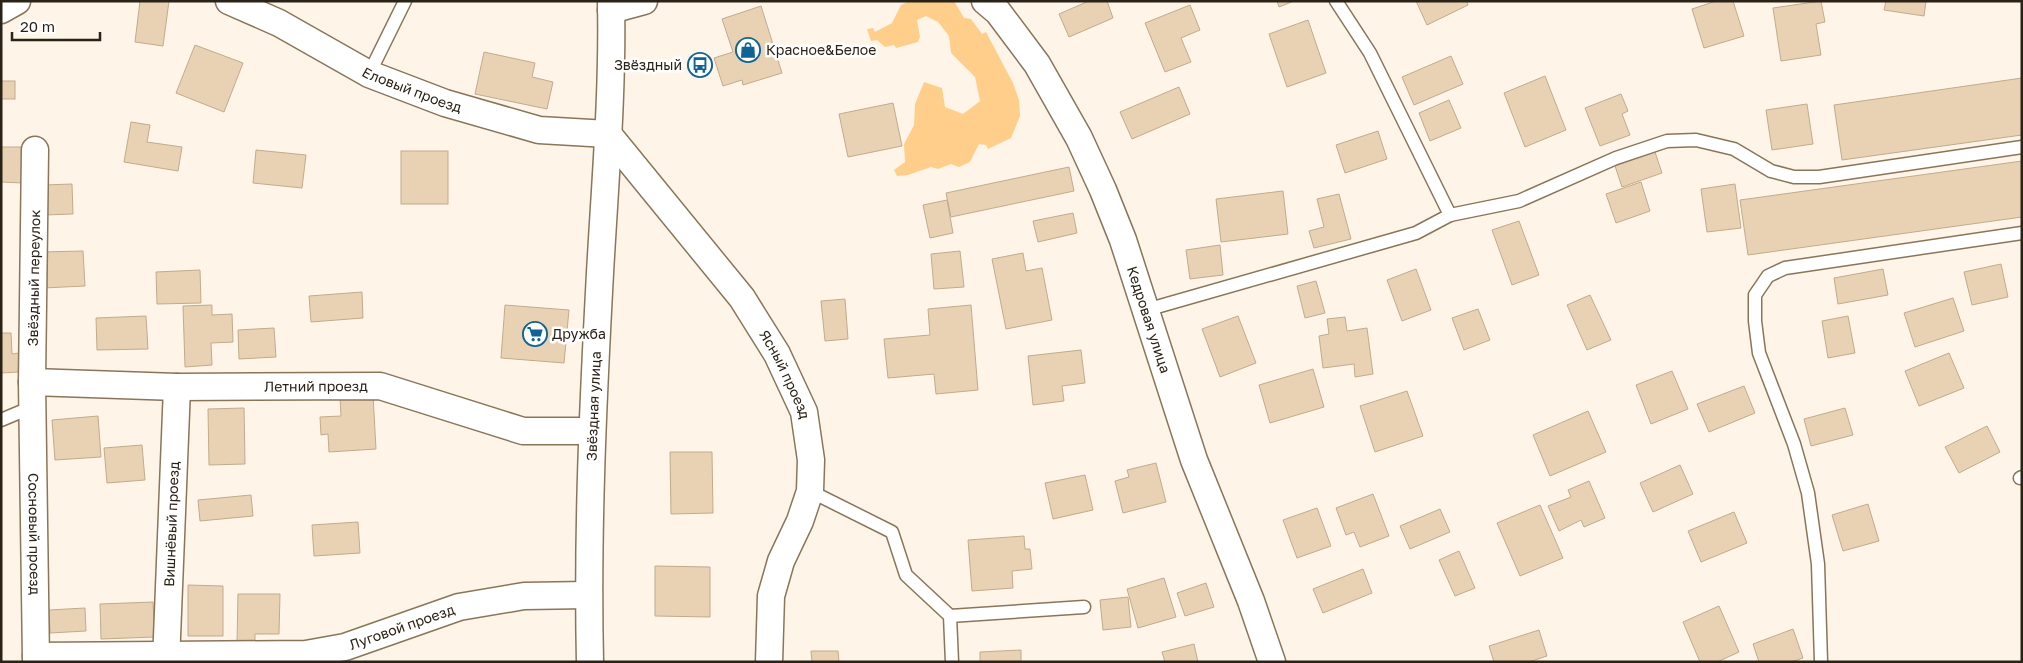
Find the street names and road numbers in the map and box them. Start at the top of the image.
street label: Еловый проезд [359,63,464,116]
street label: Звёздный переулок [24,209,43,347]
street label: Кедровая улица [1124,264,1174,375]
street label: Ясный проезд [756,327,814,421]
street label: Звёздная улица [582,351,604,461]
street label: Летний проезд [264,377,368,395]
street label: Вишнёвый проезд [160,461,182,587]
street label: Сосновый проезд [25,473,44,596]
street label: Луговой проезд [347,600,457,653]

